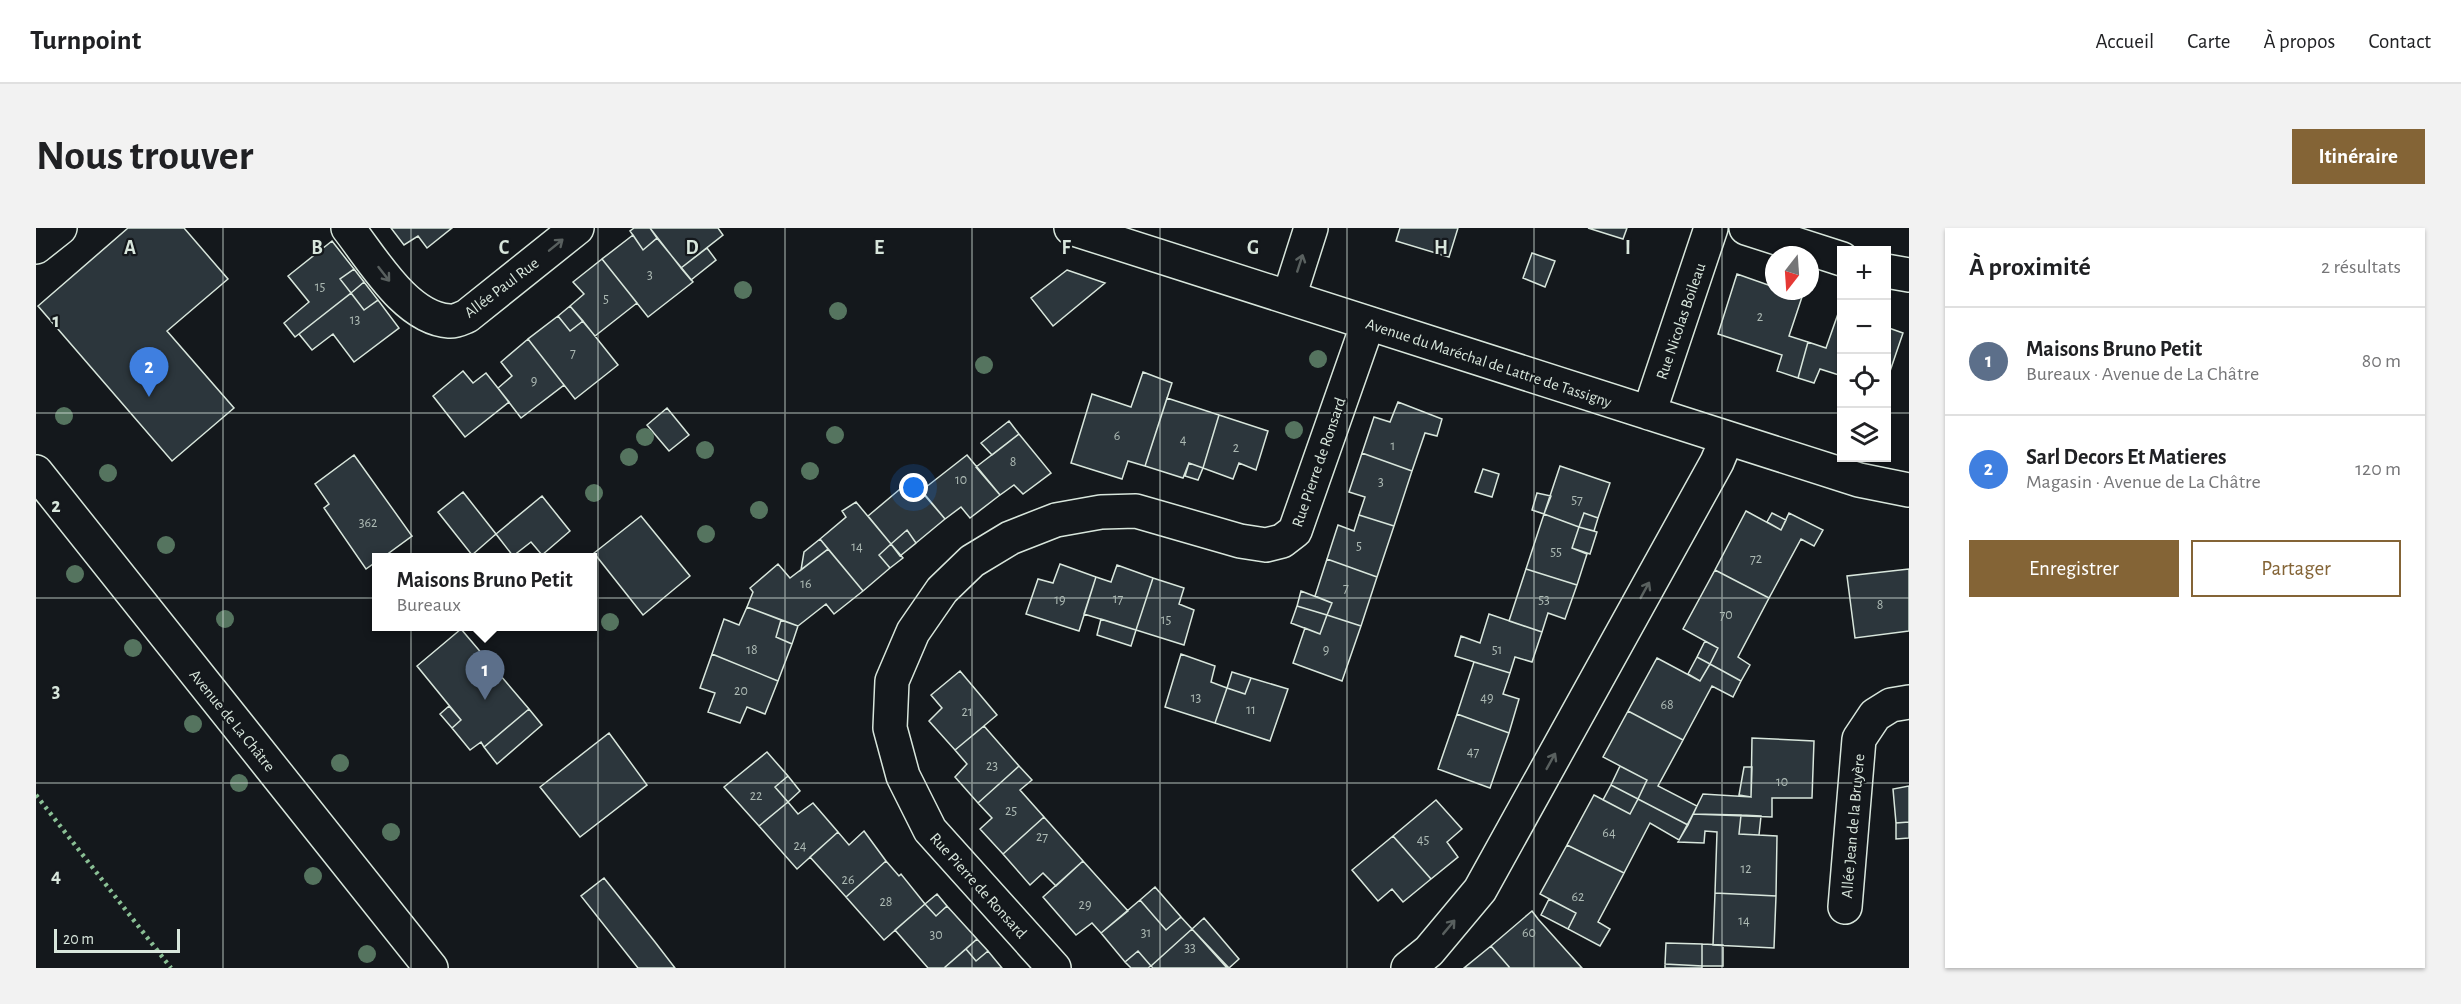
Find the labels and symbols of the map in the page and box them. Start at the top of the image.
text: A [124,238,136,258]
text: B [311,238,323,258]
text: C [499,238,510,258]
one-way arrow [548,238,564,251]
text: D [685,238,699,258]
text: E [874,238,884,258]
text: F [1061,238,1071,258]
text: G [1247,238,1259,258]
text: H [1434,238,1448,258]
text: I [1625,238,1631,258]
north arrow [1765,246,1819,300]
one-way arrow [1295,254,1306,273]
street label: Allée Paul Rue [461,255,542,321]
street label: Rue Nicolas Boileau [1653,261,1708,382]
one-way arrow [378,266,391,282]
house number: 3 [647,268,653,282]
house number: 15 [315,280,325,294]
house number: 5 [603,292,609,306]
house number: 2 [1757,310,1763,324]
text: 1 [52,311,60,331]
house number: 13 [350,313,361,327]
street label: Avenue du Maréchal de Lattre de Tassigny [1363,316,1614,411]
house number: 7 [570,346,576,360]
pin: 2 [130,348,168,397]
house number: 9 [531,374,537,388]
street label: Rue Pierre de Ronsard [1289,396,1349,529]
house number: 6 [1114,429,1120,443]
house number: 4 [1180,433,1187,447]
house number: 1 [1391,439,1395,453]
house number: 2 [1233,441,1239,455]
house number: 8 [1010,455,1016,469]
your location [899,473,928,502]
house number: 10 [955,473,967,487]
house number: 3 [1378,475,1384,489]
house number: 57 [1571,493,1583,507]
text: 2 [51,496,61,516]
house number: 362 [359,516,377,530]
house number: 5 [1356,539,1362,553]
house number: 14 [851,540,863,554]
house number: 55 [1550,545,1562,559]
house number: 72 [1750,552,1762,566]
house number: 16 [800,577,812,591]
house number: 7 [1343,581,1349,595]
one-way arrow [1640,582,1651,600]
house number: 17 [1113,592,1123,606]
house number: 19 [1054,593,1066,607]
house number: 53 [1538,593,1550,607]
house number: 8 [1877,598,1883,612]
house number: 70 [1719,608,1733,622]
house number: 15 [1161,613,1171,627]
house number: 18 [746,643,758,657]
house number: 9 [1323,643,1329,657]
house number: 51 [1492,643,1502,657]
pin: 1 [466,650,504,700]
street label: Avenue de La Châtre [186,667,278,775]
text: 3 [52,681,60,701]
house number: 20 [734,684,748,698]
house number: 13 [1191,691,1202,705]
house number: 49 [1480,691,1494,705]
house number: 68 [1660,698,1674,712]
house number: 11 [1246,703,1256,717]
house number: 21 [961,705,973,719]
house number: 47 [1467,745,1479,759]
one-way arrow [1546,753,1557,771]
street label: Allée Jean de la Bruyère [1839,753,1868,899]
house number: 23 [986,759,998,773]
house number: 10 [1776,775,1788,789]
house number: 22 [750,789,762,803]
house number: 25 [1005,804,1017,818]
house number: 64 [1602,826,1616,840]
street label: Rue Pierre de Ronsard [927,830,1030,941]
house number: 27 [1036,830,1048,844]
house number: 45 [1417,833,1429,847]
house number: 24 [793,839,807,853]
house number: 12 [1740,862,1752,876]
text: 4 [51,866,61,886]
house number: 26 [842,873,854,887]
house number: 62 [1572,890,1584,904]
house number: 28 [879,895,893,909]
house number: 29 [1079,898,1091,912]
house number: 14 [1738,914,1750,928]
one-way arrow [1442,920,1456,935]
scale bar [54,926,180,954]
house number: 31 [1141,926,1151,940]
house number: 60 [1522,926,1536,940]
house number: 30 [929,928,943,942]
house number: 33 [1184,941,1196,955]

